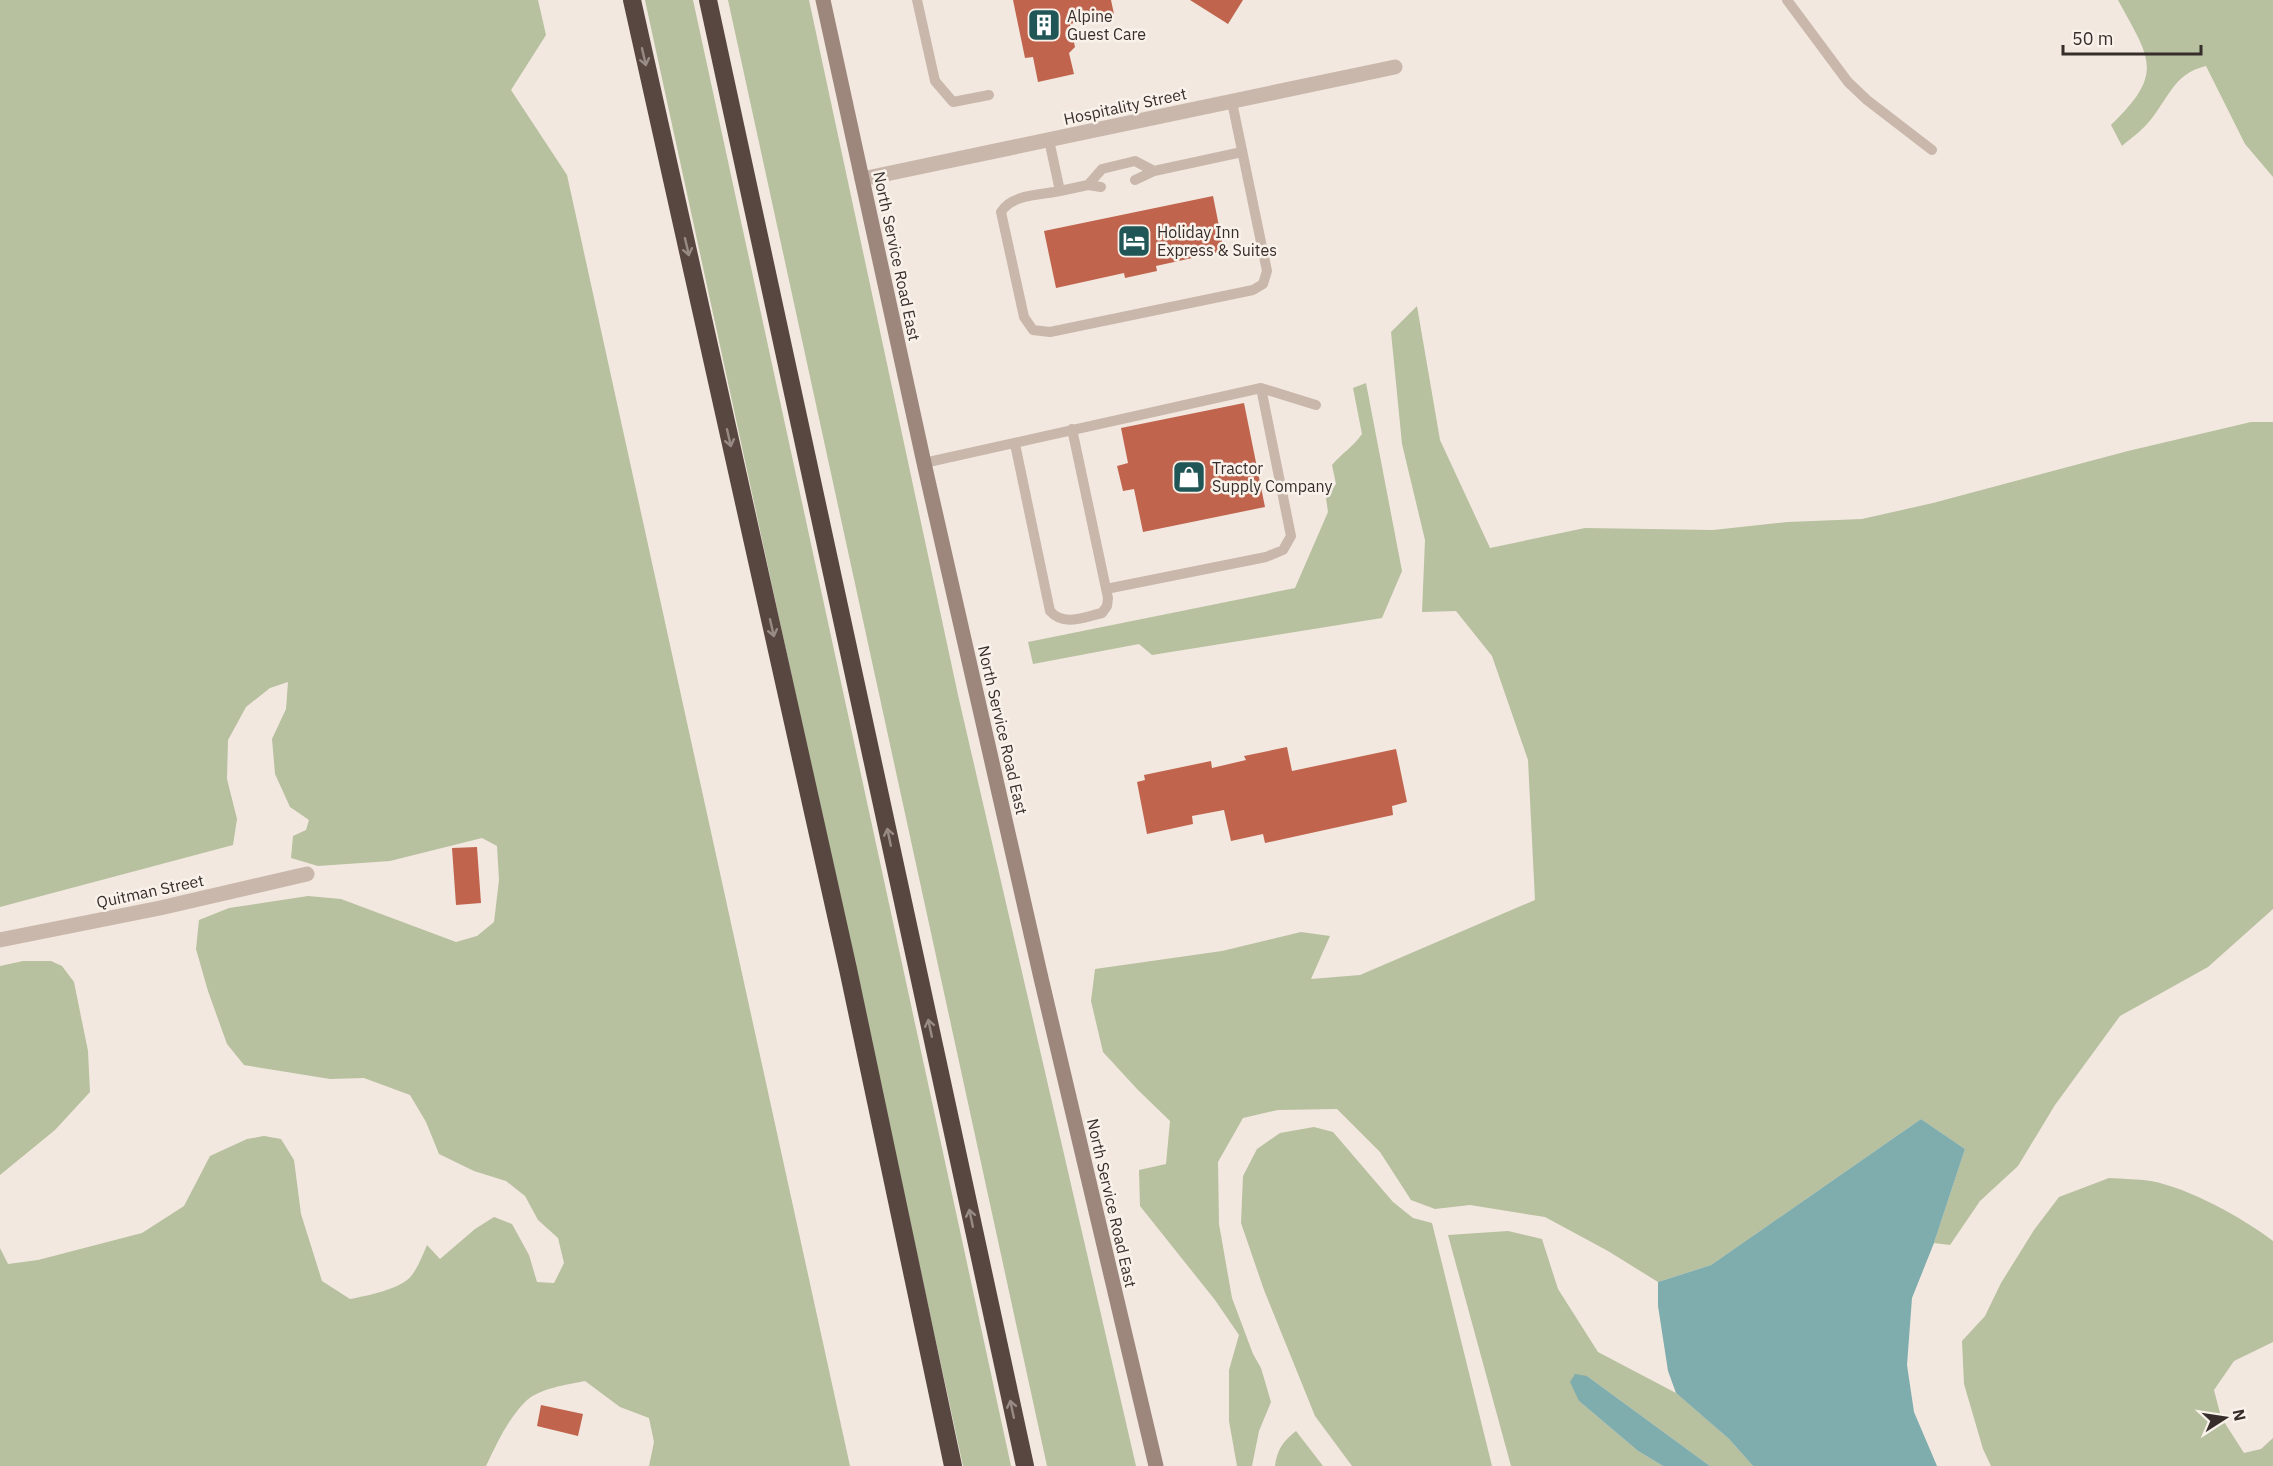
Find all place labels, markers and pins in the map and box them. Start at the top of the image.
place label: Alpine Guest Care [1067,6,1146,44]
building icon: Alpine Guest Care [1026,7,1062,43]
place label: Holiday Inn Express & Suites [1157,222,1277,260]
hotel icon: Holiday Inn Express & Suites [1116,223,1152,259]
place label: Tractor Supply Company [1212,458,1333,496]
shop icon: Tractor Supply Company [1171,459,1207,495]

